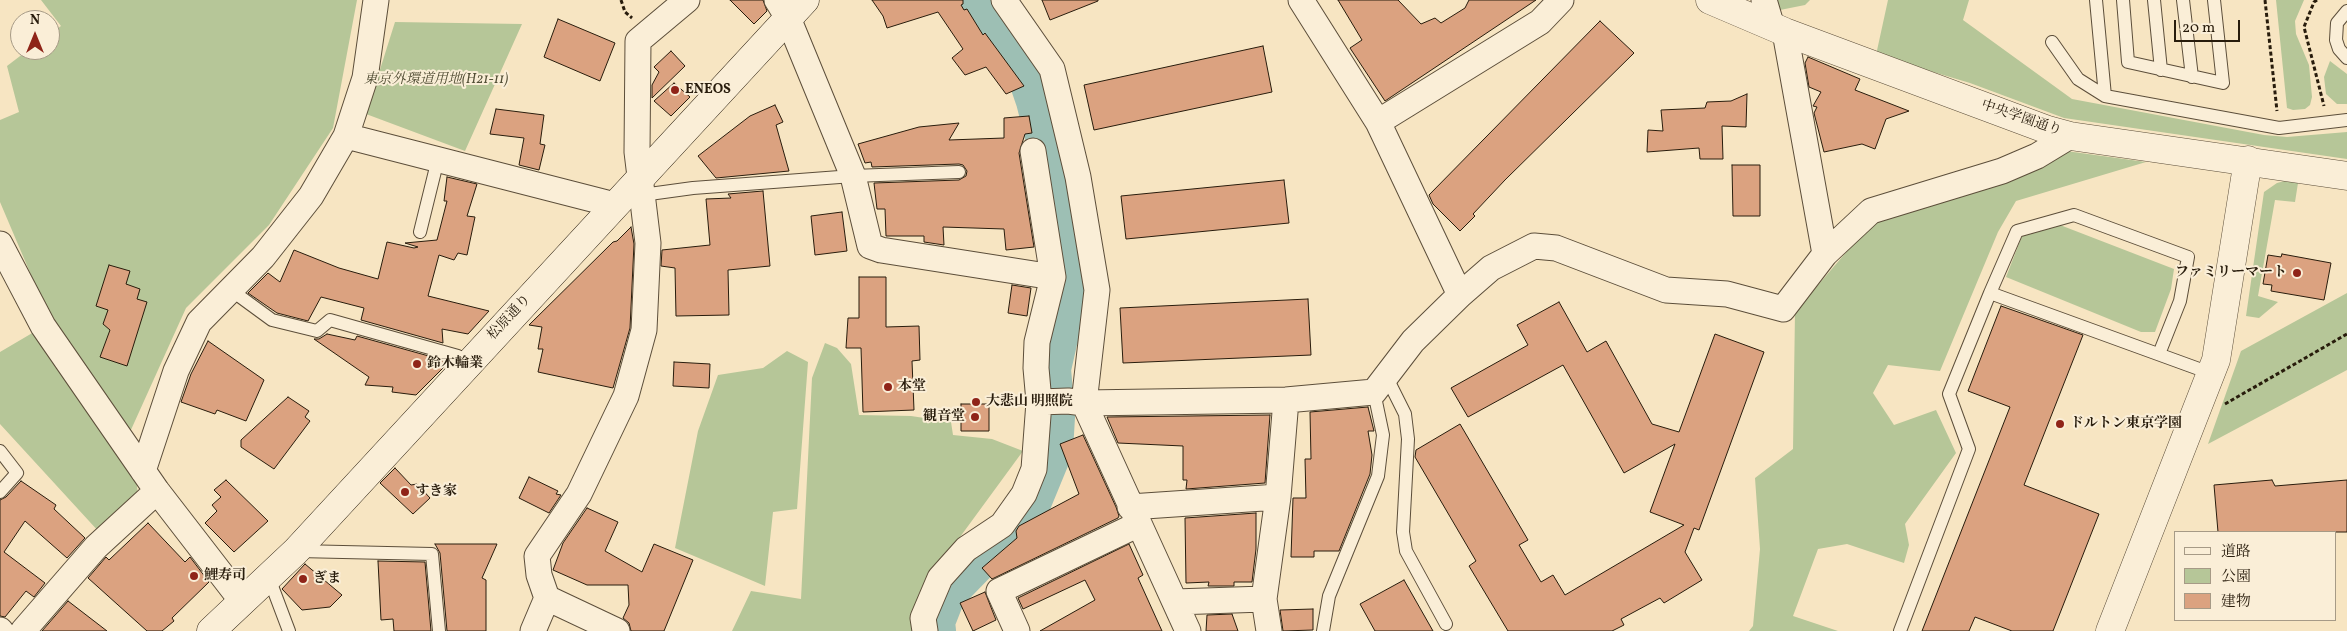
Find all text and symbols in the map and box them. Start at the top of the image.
north arrow [10,10,60,60]
scale bar [2177,10,2243,42]
text: N [30,11,40,30]
text: 20 m [2182,18,2215,39]
park label: 東京外環道用地(H21-11) [364,72,508,88]
place label: ENEOS [685,82,731,98]
marker: ENEOS [669,84,681,96]
street label: 中央学園通り [1979,97,2063,141]
place label: ファミリーマート [2175,265,2287,281]
marker: ファミリーマート [2291,267,2303,279]
street label: 松原通り [485,292,535,344]
place label: 鈴木輪業 [427,356,483,372]
marker: 鈴木輪業 [411,358,423,370]
place label: 本堂 [898,379,926,395]
marker: 本堂 [882,381,894,393]
place label: 大悲山 明照院 [986,394,1073,410]
marker: 大悲山 明照院 [970,396,982,408]
place label: 観音堂 [923,409,965,425]
marker: 観音堂 [969,411,981,423]
place label: ドルトン東京学園 [2070,416,2182,432]
marker: ドルトン東京学園 [2054,418,2066,430]
place label: すき家 [415,484,457,500]
marker: すき家 [399,486,411,498]
legend [2174,531,2337,621]
text: 道路 [2221,542,2251,563]
text: 公園 [2221,567,2251,588]
place label: 鯉寿司 [204,568,246,584]
marker: 鯉寿司 [188,570,200,582]
place label: ぎま [313,571,341,587]
marker: ぎま [297,573,309,585]
text: 建物 [2221,592,2251,613]

